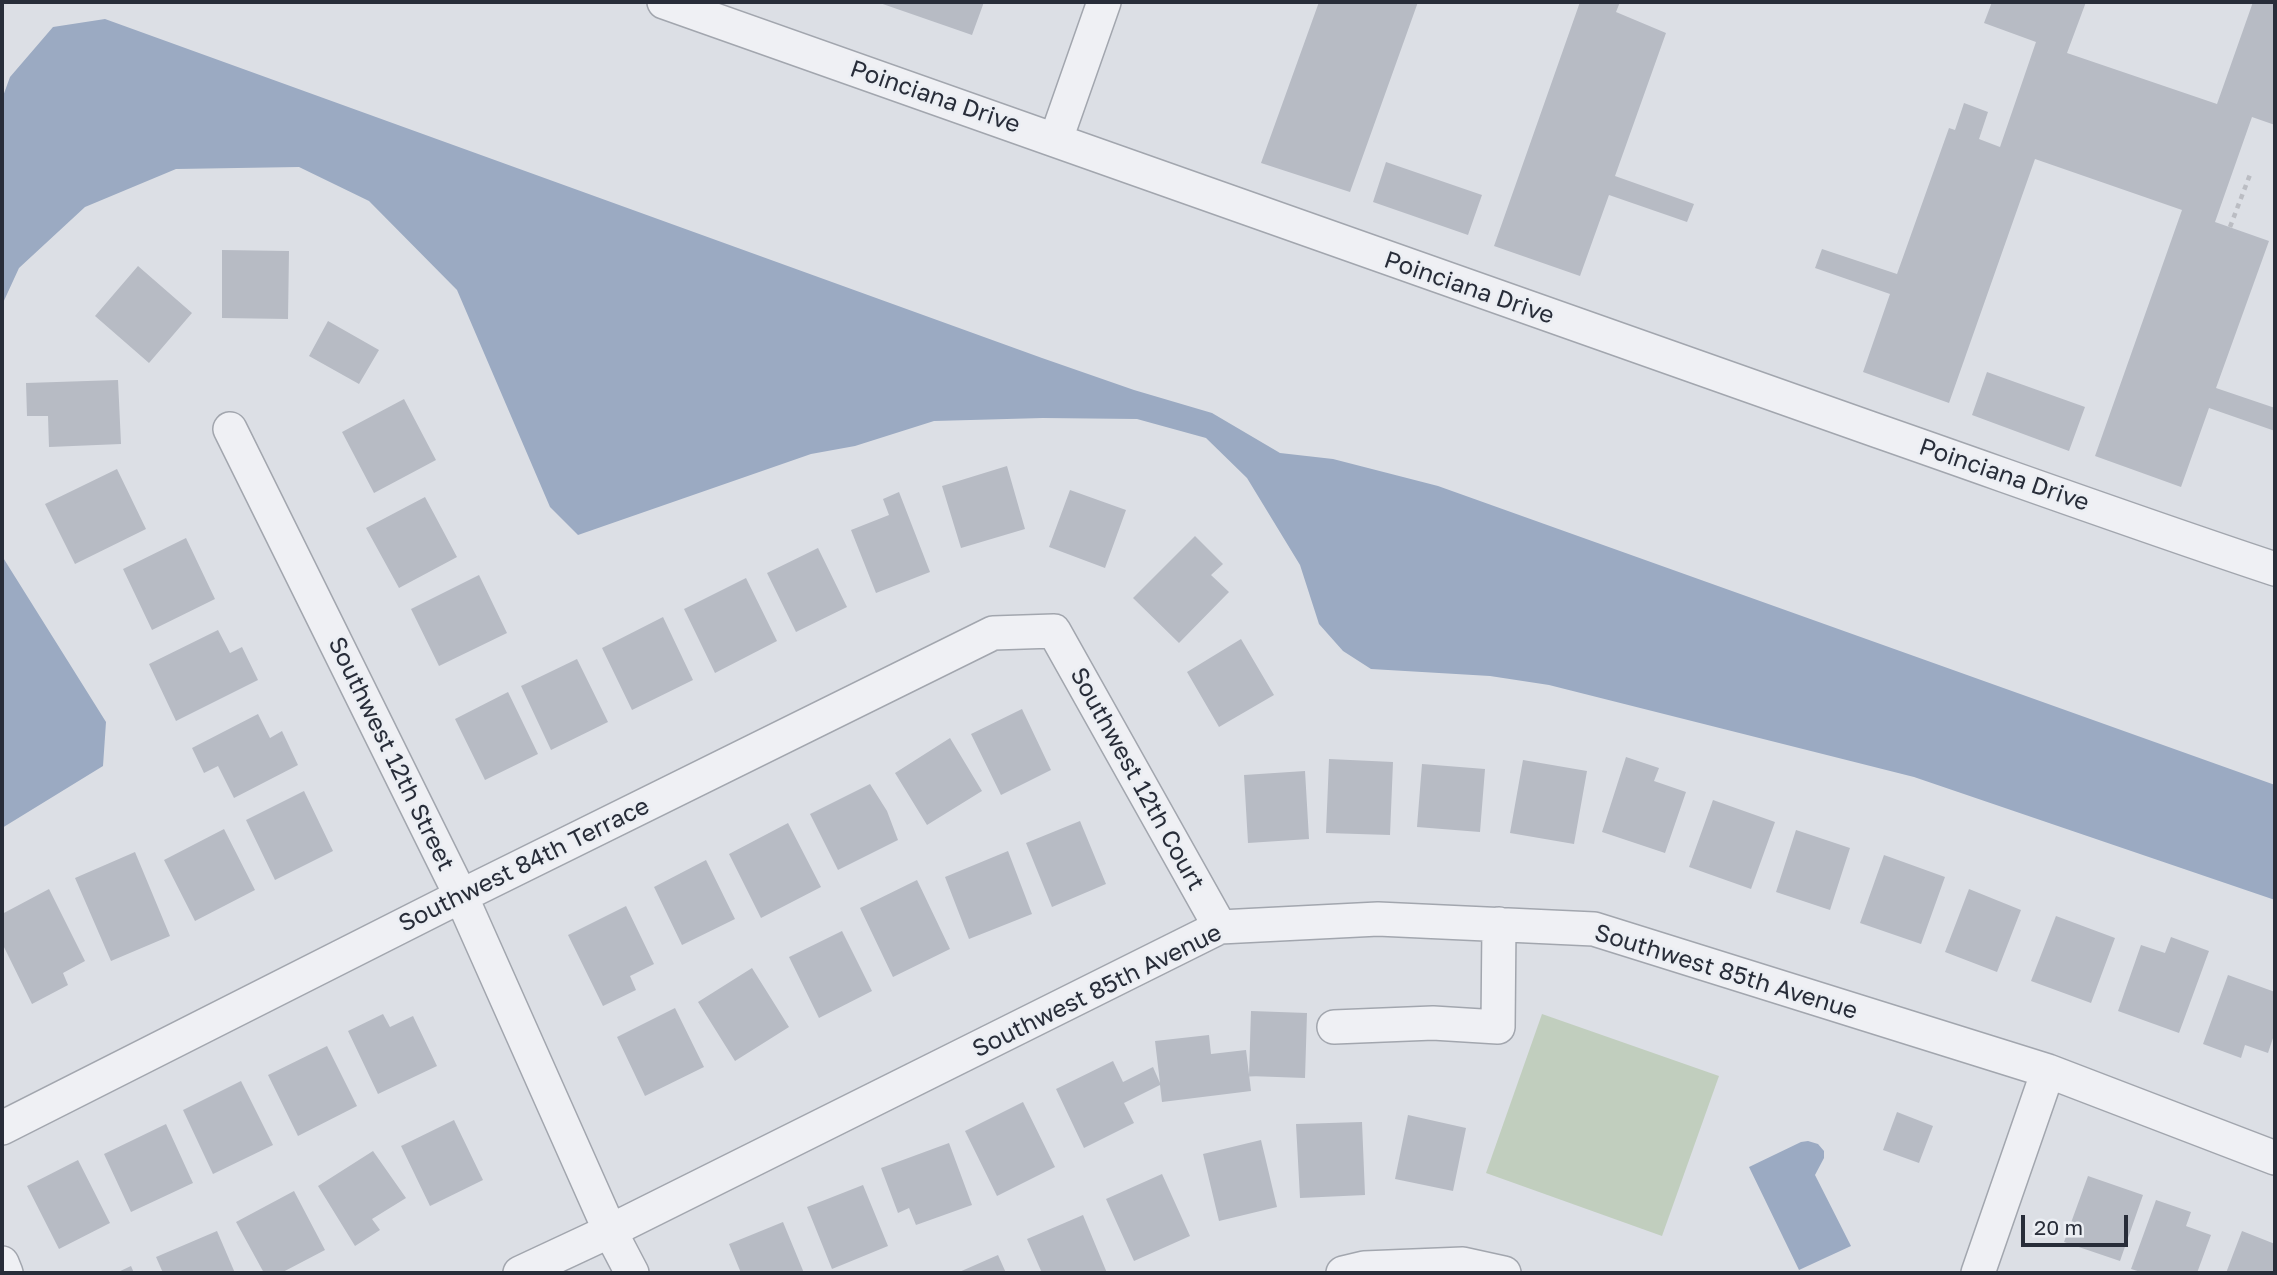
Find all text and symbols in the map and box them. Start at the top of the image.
street label: Poinciana Drive [846,54,1024,140]
street label: Poinciana Drive [1380,245,1558,331]
street label: Poinciana Drive [1915,432,2093,518]
street label: Southwest 12th Street [322,632,460,876]
street label: Southwest 12th Court [1064,662,1210,896]
street label: Southwest 84th Terrace [394,792,654,938]
street label: Southwest 85th Avenue [968,918,1226,1064]
street label: Southwest 85th Avenue [1591,918,1861,1026]
scale bar [2025,1202,2132,1246]
text: 20 m [2034,1214,2083,1240]

